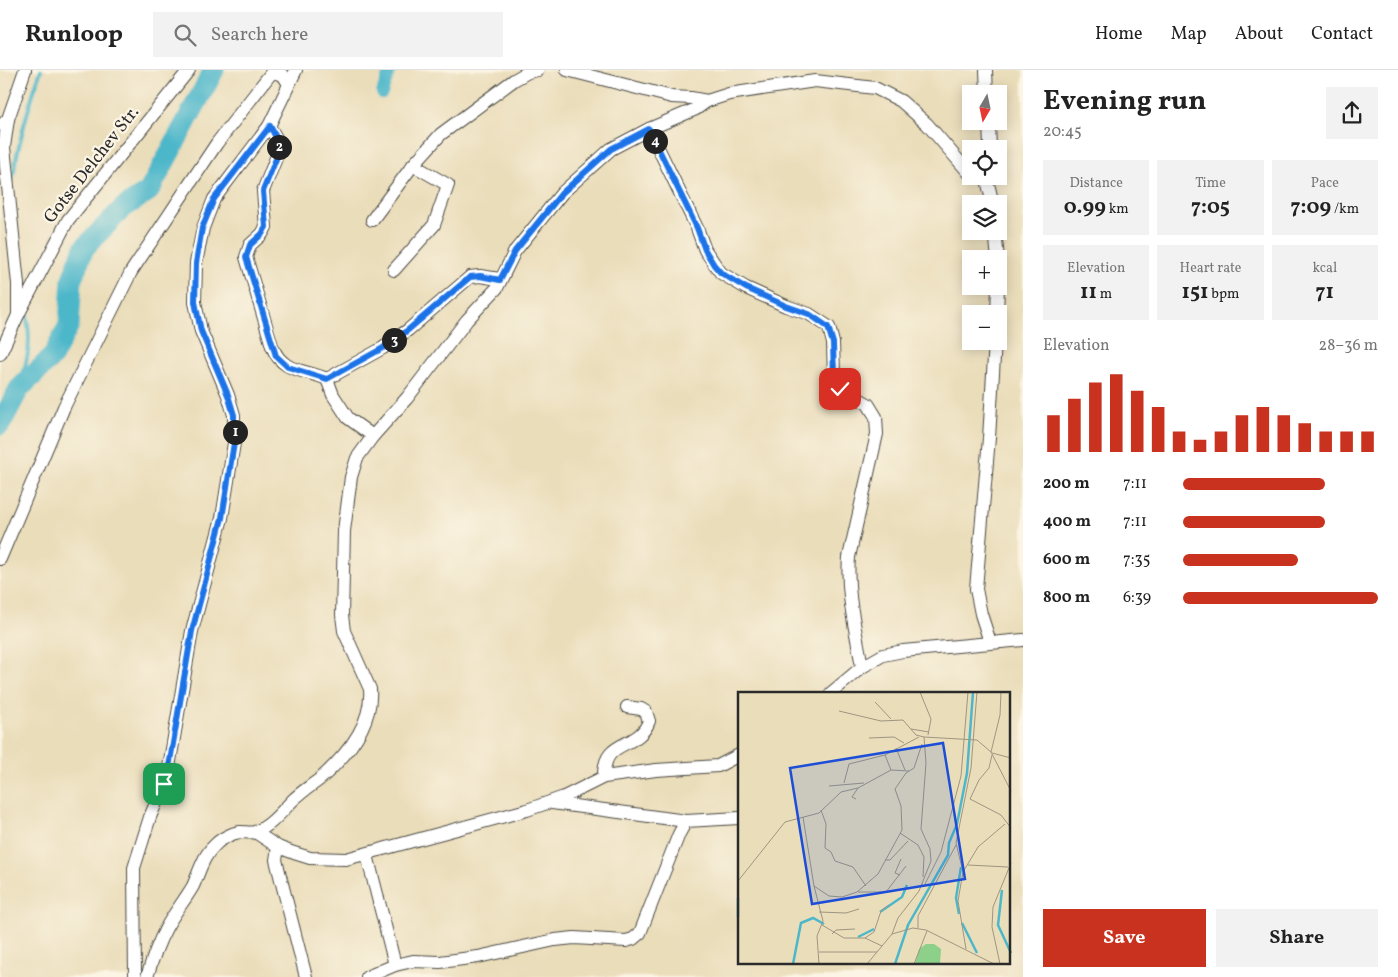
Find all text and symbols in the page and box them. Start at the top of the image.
search box [153,12,503,57]
text: Runloop [25,18,123,52]
icon: search [171,21,199,49]
text: Search here [211,22,308,48]
text: Home [1095,22,1143,47]
text: Map [1171,22,1207,47]
text: About [1235,22,1283,47]
text: Contact [1311,22,1373,47]
text: Evening run [1043,82,1207,121]
north arrow [962,85,1008,130]
map controls [962,85,1007,350]
button: share [1326,87,1378,139]
street label: Gotse Delchev Str. [38,101,146,229]
text: 20:45 [1043,121,1082,143]
pin: 4 [642,128,668,154]
text: 4 [651,132,660,151]
pin: 2 [266,134,292,160]
text: 2 [276,138,283,157]
button: locate [962,140,1007,185]
text: Distance [1069,174,1123,193]
text: Time [1195,174,1226,193]
text: Pace [1311,174,1339,193]
text: 0.99 [1064,193,1106,222]
text: 7:05 [1191,193,1230,222]
text: 7:09 [1291,193,1331,222]
button: layers [962,195,1007,240]
text: km [1106,200,1129,219]
text: /km [1331,200,1359,219]
button: + [962,250,1007,295]
text: Elevation [1067,259,1125,278]
text: Heart rate [1180,259,1241,278]
text: kcal [1312,259,1337,278]
text: 11 [1080,278,1097,307]
text: 151 [1182,278,1209,307]
text: 71 [1316,278,1334,307]
text: m [1097,285,1112,304]
text: bpm [1209,285,1239,304]
button: − [962,305,1007,350]
pin: 3 [382,328,406,352]
text: 3 [391,331,398,350]
text: Elevation [1043,335,1110,357]
text: 28–36 m [1319,335,1378,357]
pin [819,368,861,410]
icon: check [826,375,854,403]
pin: 1 [222,420,248,444]
text: 1 [233,423,238,442]
text: 200 m [1043,473,1090,495]
text: 7:11 [1123,473,1147,495]
text: 400 m [1043,511,1091,533]
text: 7:11 [1123,511,1147,533]
text: 600 m [1043,549,1090,571]
text: 7:35 [1123,549,1150,571]
text: 800 m [1043,587,1090,609]
text: 6:39 [1123,587,1151,609]
inset map [738,692,1011,964]
pin [143,763,185,805]
icon: arrive [150,770,178,798]
button: Save [1043,909,1206,967]
button: Share [1216,909,1378,967]

